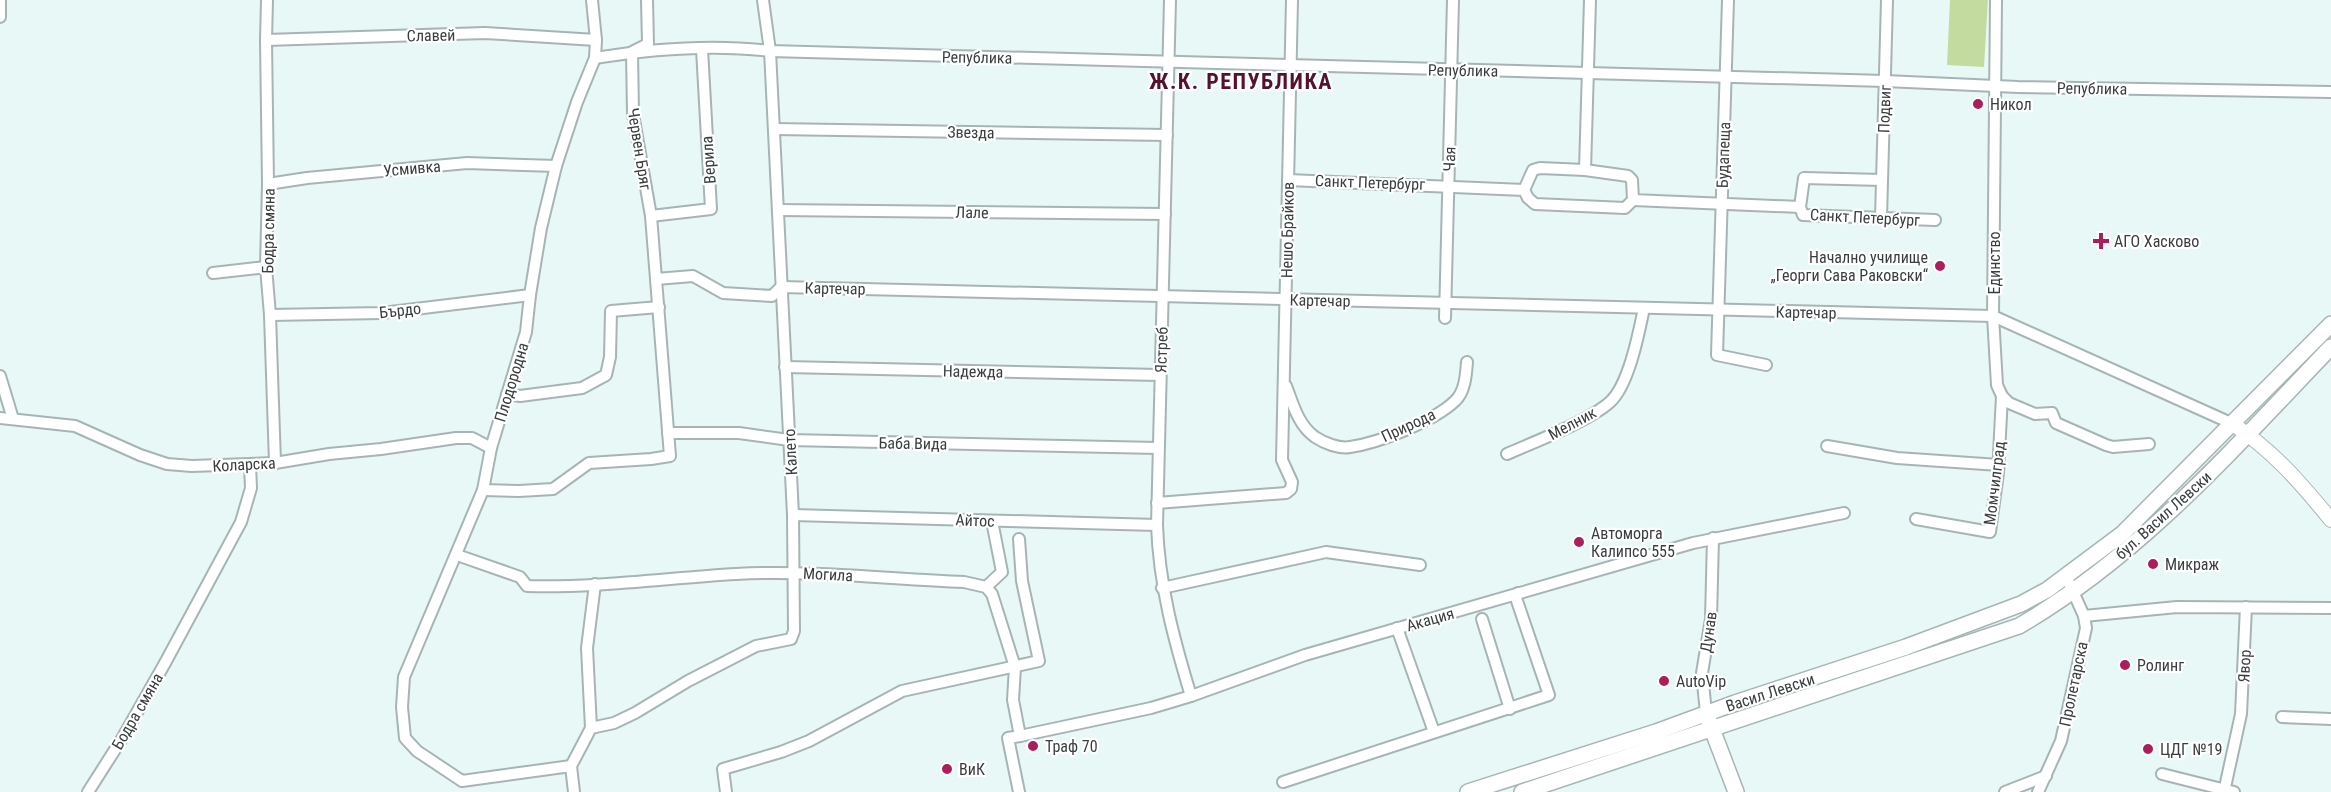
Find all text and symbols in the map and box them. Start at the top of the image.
street label: Славей [407,26,455,45]
street label: Република [942,47,1012,68]
street label: Република [1428,60,1498,81]
district label: Ж.К. РЕПУБЛИКА [1149,69,1333,94]
street label: Република [2057,78,2127,99]
street label: Подвиг [1874,85,1895,133]
place label: Никол [1990,95,2032,114]
marker: Никол [1971,97,1985,111]
street label: Червен Бряг [624,107,655,191]
street label: Будапеща [1713,122,1734,188]
street label: Звезда [947,123,995,142]
street label: Верила [697,135,720,185]
street label: Чая [1440,146,1459,172]
street label: Усмивка [383,157,442,180]
street label: Санкт Петербург [1315,171,1425,194]
street label: Нешо Брайков [1277,182,1298,278]
street label: Бодра смяна [258,188,279,274]
street label: Лале [955,203,989,222]
street label: Санкт Петербург [1809,205,1921,230]
street label: Единство [1985,231,2004,295]
marker: АГО Хасково [2092,232,2110,250]
place label: АГО Хасково [2114,232,2199,251]
place label: Начално училище „Георги Сава Раковски“ [1770,248,1929,285]
marker: Начално училище „Георги Сава Раковски“ [1933,259,1947,273]
street label: Картечар [804,278,866,299]
street label: Картечар [1289,290,1351,311]
street label: Бърдо [378,299,422,322]
street label: Картечар [1775,302,1837,323]
street label: Ястреб [1151,326,1172,374]
street label: Плодородна [490,340,533,424]
street label: Надежда [943,361,1003,382]
street label: Мелник [1545,403,1600,444]
street label: Природа [1378,405,1438,446]
street label: Калето [780,428,801,476]
street label: Баба Вида [878,433,947,454]
street label: Момчилград [1980,440,2009,526]
street label: Коларска [212,453,276,476]
street label: бул. Васил Левски [2111,467,2215,563]
street label: Айтос [955,510,995,531]
place label: Автоморга Калипсо 555 [1591,524,1675,561]
marker: Автоморга Калипсо 555 [1572,535,1586,549]
place label: Микраж [2165,555,2219,574]
marker: Микраж [2146,557,2160,571]
street label: Могила [802,564,853,585]
street label: Акация [1404,604,1456,635]
street label: Дунав [1696,610,1721,654]
street label: Пролетарска [2055,640,2092,728]
street label: Явор [2234,649,2255,683]
place label: Ролинг [2137,656,2184,675]
marker: Ролинг [2118,658,2132,672]
street label: Васил Левски [1723,669,1817,716]
street label: Бодра смяна [108,670,167,753]
place label: AutoVip [1676,672,1726,691]
marker: AutoVip [1657,674,1671,688]
place label: Траф 70 [1045,737,1098,756]
marker: Траф 70 [1026,739,1040,753]
place label: ЦДГ №19 [2160,740,2222,759]
marker: ЦДГ №19 [2141,742,2155,756]
place label: ВиК [959,760,985,779]
marker: ВиК [940,762,954,776]

